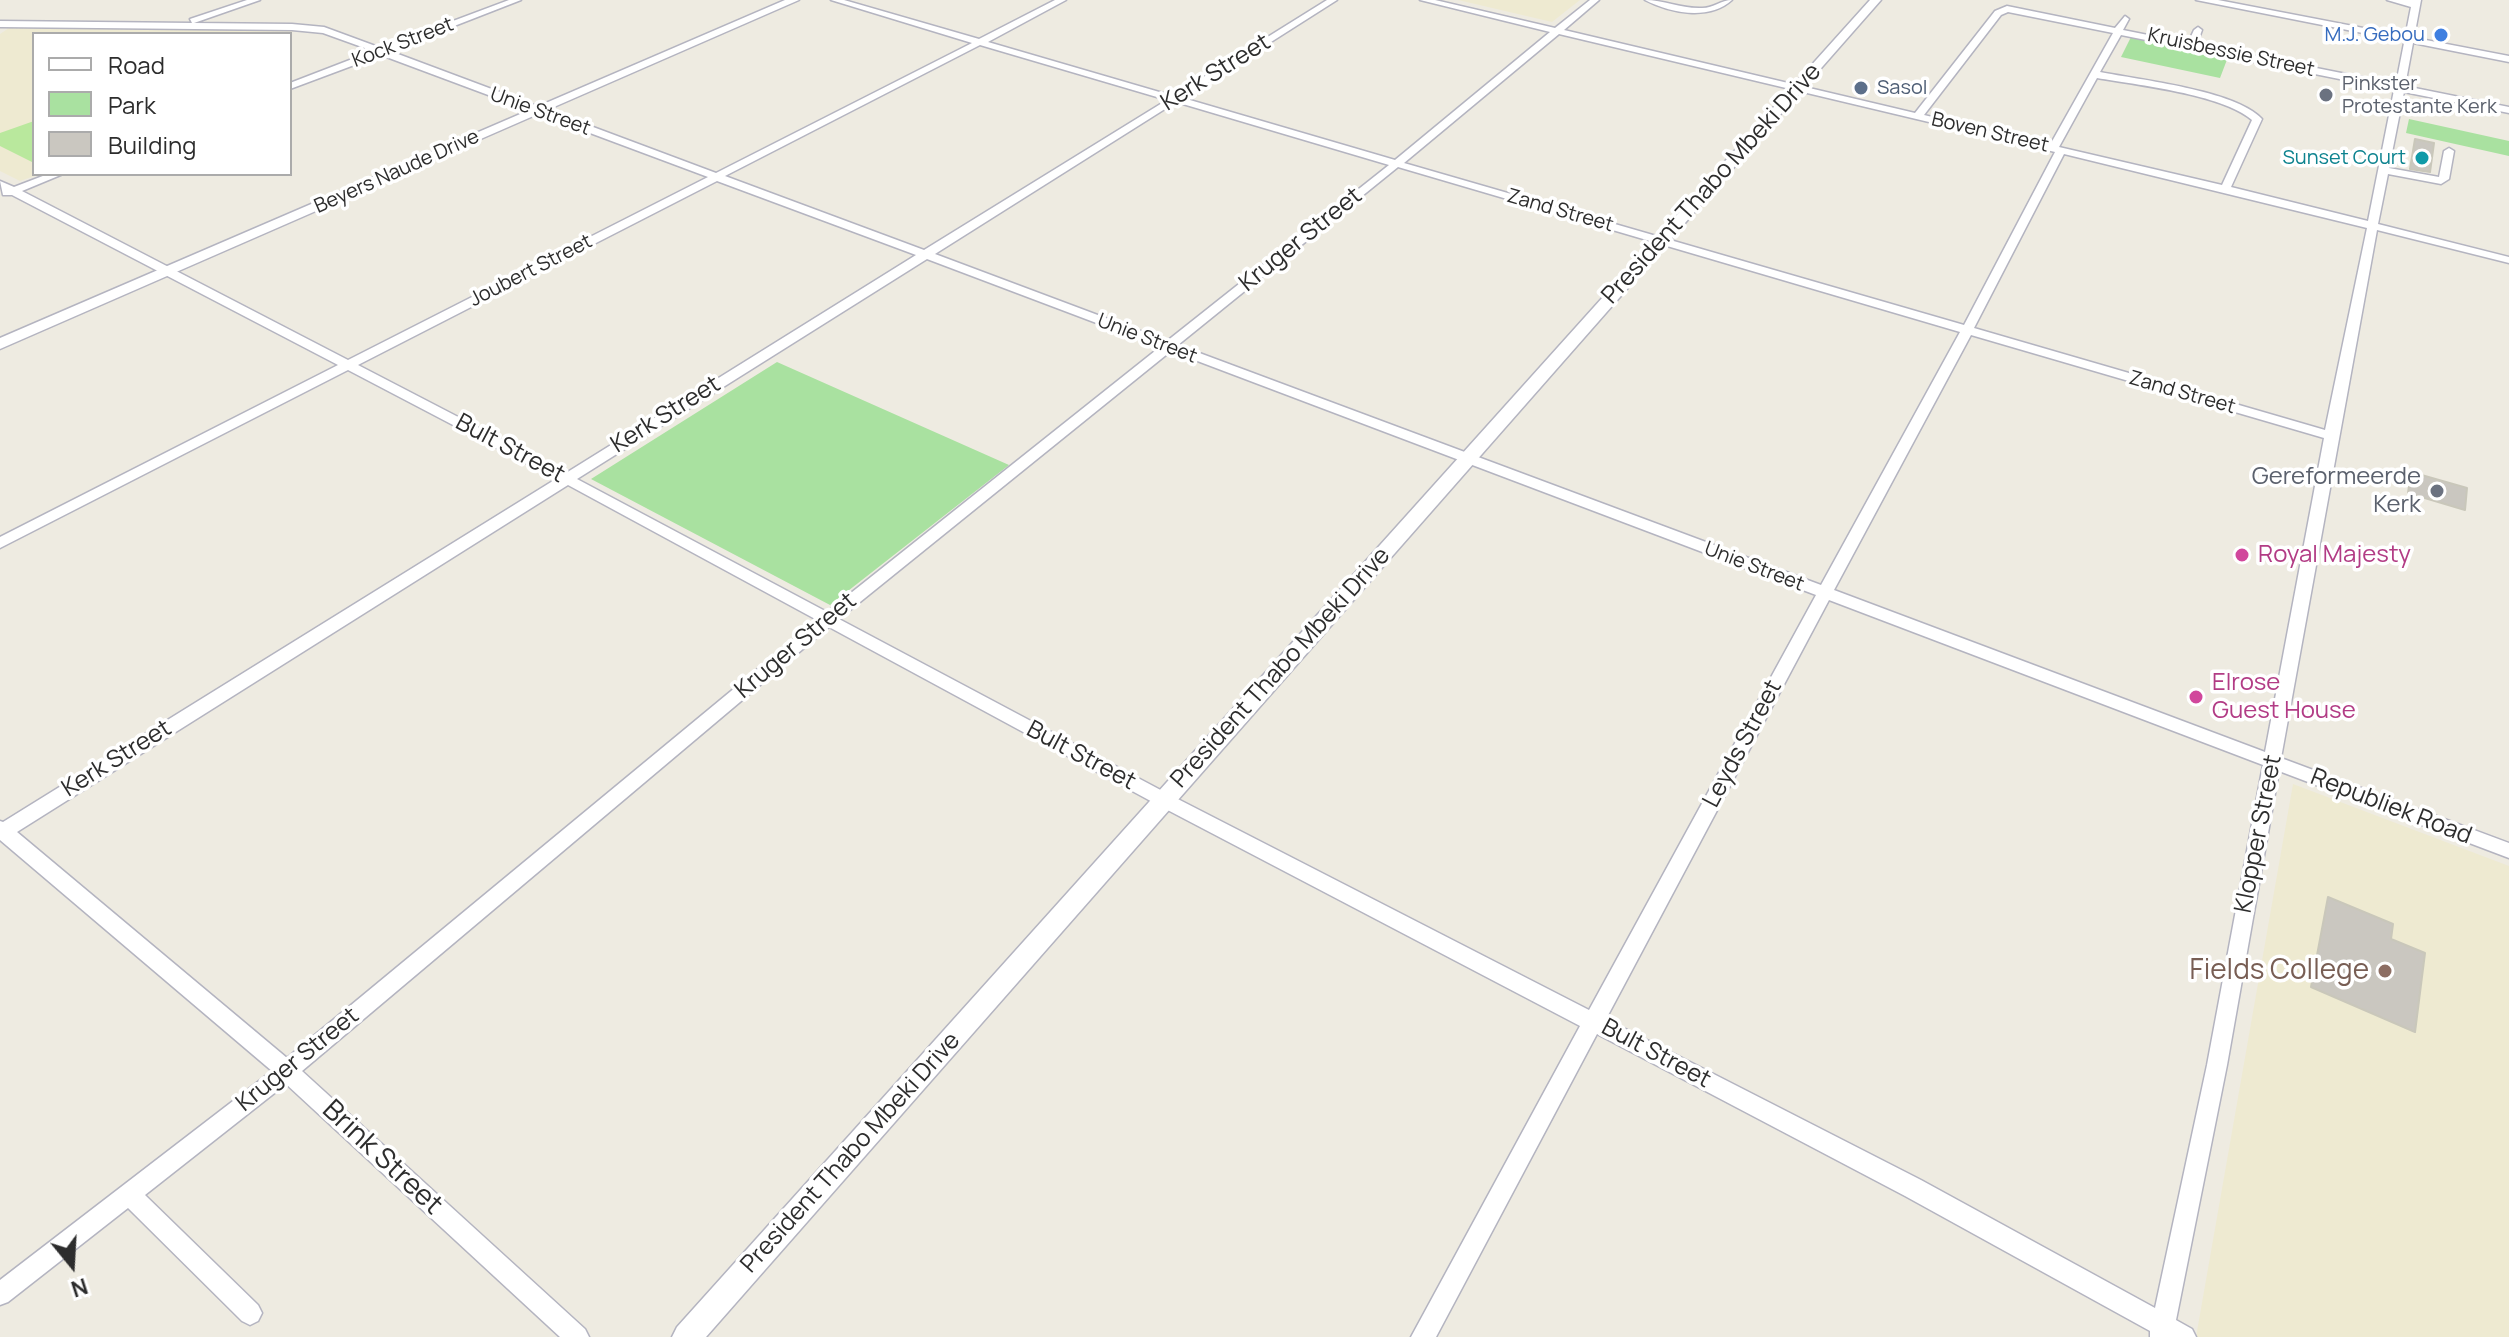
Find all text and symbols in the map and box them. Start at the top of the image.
street label: Kock Street [349,13,457,73]
place label: M.J. Gebou [2324,23,2425,47]
street label: Kruisbessie Street [2145,24,2317,82]
marker: M.J. Gebou [2432,26,2450,44]
street label: Kerk Street [1156,28,1276,118]
legend [32,32,292,176]
text: Road [108,48,165,81]
street label: President Thabo Mbeki Drive [1596,58,1828,310]
place label: Pinkster Protestante Kerk [2342,72,2497,119]
place label: Sasol [1877,76,1927,100]
marker: Sasol [1852,79,1870,97]
street label: Unie Street [487,83,593,141]
marker: Pinkster Protestante Kerk [2317,86,2335,104]
text: Park [108,88,156,121]
street label: Boven Street [1929,108,2051,158]
street label: Beyers Naude Drive [311,125,483,219]
text: Building [108,128,196,161]
place label: Sunset Court [2282,146,2406,170]
marker: Sunset Court [2413,149,2431,167]
street label: Kruger Street [1234,182,1368,298]
street label: Zand Street [1504,184,1616,238]
street label: Joubert Street [466,230,596,312]
street label: Unie Street [1094,309,1200,369]
street label: Zand Street [2126,366,2238,420]
street label: Kerk Street [606,370,726,460]
street label: Bult Street [450,408,570,490]
place label: Gereformeerde Kerk [2252,463,2421,519]
marker: Gereformeerde Kerk [2428,482,2446,500]
street label: Unie Street [1701,537,1807,597]
place label: Royal Majesty [2258,541,2411,569]
street label: President Thabo Mbeki Drive [1165,542,1397,794]
marker: Royal Majesty [2233,546,2251,564]
street label: Kruger Street [730,587,862,705]
place label: Elrose Guest House [2212,669,2356,725]
street label: Leyds Street [1697,675,1789,813]
marker: Elrose Guest House [2187,688,2205,706]
street label: Kerk Street [57,714,177,804]
street label: Bult Street [1021,715,1141,797]
street label: Klopper Street [2230,753,2288,915]
street label: Republiek Road [2306,763,2476,851]
place label: Fields College [2190,954,2369,988]
marker: Fields College [2376,962,2394,980]
street label: Kruger Street [231,1002,365,1118]
street label: Bult Street [1596,1013,1716,1095]
street label: President Thabo Mbeki Drive [735,1027,967,1279]
street label: Brink Street [315,1094,449,1222]
north arrow [32,1225,112,1305]
text: N [67,1271,92,1305]

